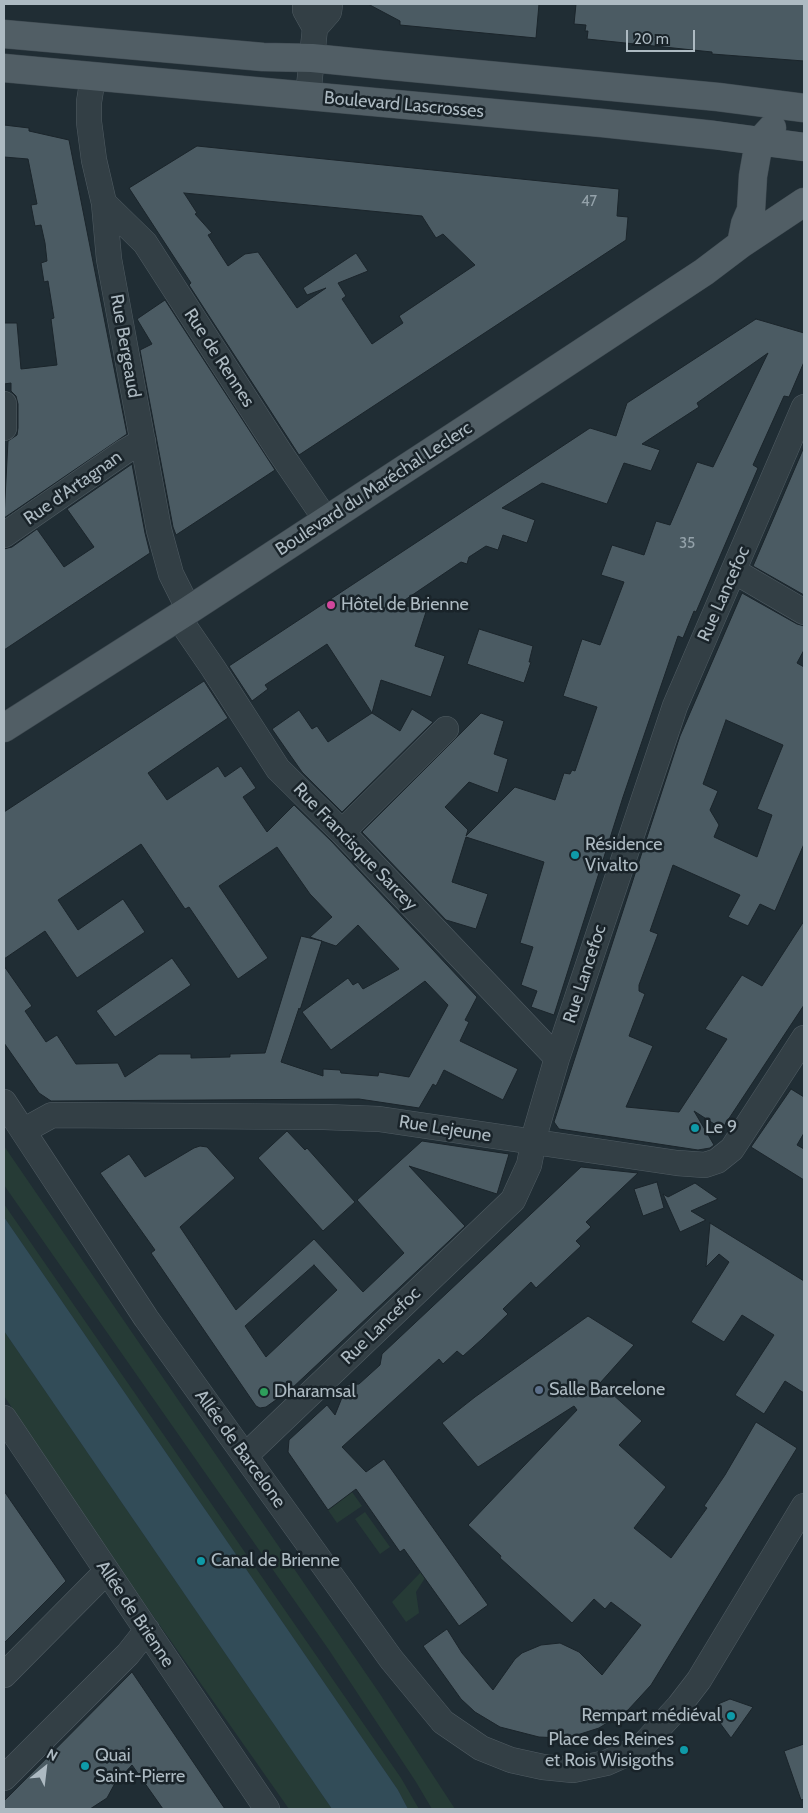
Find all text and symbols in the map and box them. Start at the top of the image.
scale bar [628,20,697,52]
text: 20 m [634,30,669,48]
street label: Boulevard Lascrosses [323,87,485,123]
house number: 47 [581,193,597,211]
street label: Rue Bergeaud [105,292,145,400]
street label: Rue de Rennes [179,305,259,411]
street label: Boulevard du Maréchal Leclerc [272,417,476,561]
street label: Rue d'Artagnan [20,446,126,530]
house number: 35 [679,535,695,553]
street label: Rue Lancefoc [693,543,755,645]
place label: Hôtel de Brienne [341,594,469,616]
marker: Hôtel de Brienne [325,599,337,611]
street label: Rue Francisque Sarcey [288,779,422,915]
place label: Résidence Vivalto [585,834,663,876]
marker: Résidence Vivalto [569,849,581,861]
street label: Rue Lancefoc [559,922,611,1026]
street label: Rue Lejeune [397,1111,493,1147]
place label: Le 9 [705,1117,737,1139]
marker: Le 9 [689,1122,701,1134]
street label: Rue Lancefoc [337,1283,425,1369]
place label: Salle Barcelone [549,1379,665,1401]
place label: Dharamsal [274,1381,356,1403]
marker: Salle Barcelone [533,1384,545,1396]
street label: Allée de Barcelone [190,1386,290,1512]
marker: Dharamsal [258,1386,270,1398]
place label: Canal de Brienne [211,1550,340,1572]
marker: Canal de Brienne [195,1555,207,1567]
street label: Allée de Brienne [91,1557,179,1671]
place label: Rempart médiéval [581,1705,721,1727]
marker: Rempart médiéval [725,1710,737,1722]
place label: Place des Reines et Rois Wisigoths [545,1729,674,1772]
north arrow [20,1743,70,1793]
marker: Place des Reines et Rois Wisigoths [678,1744,690,1756]
text: N [44,1745,61,1765]
place label: Quai Saint-Pierre [95,1745,185,1788]
marker: Quai Saint-Pierre [79,1760,91,1772]

